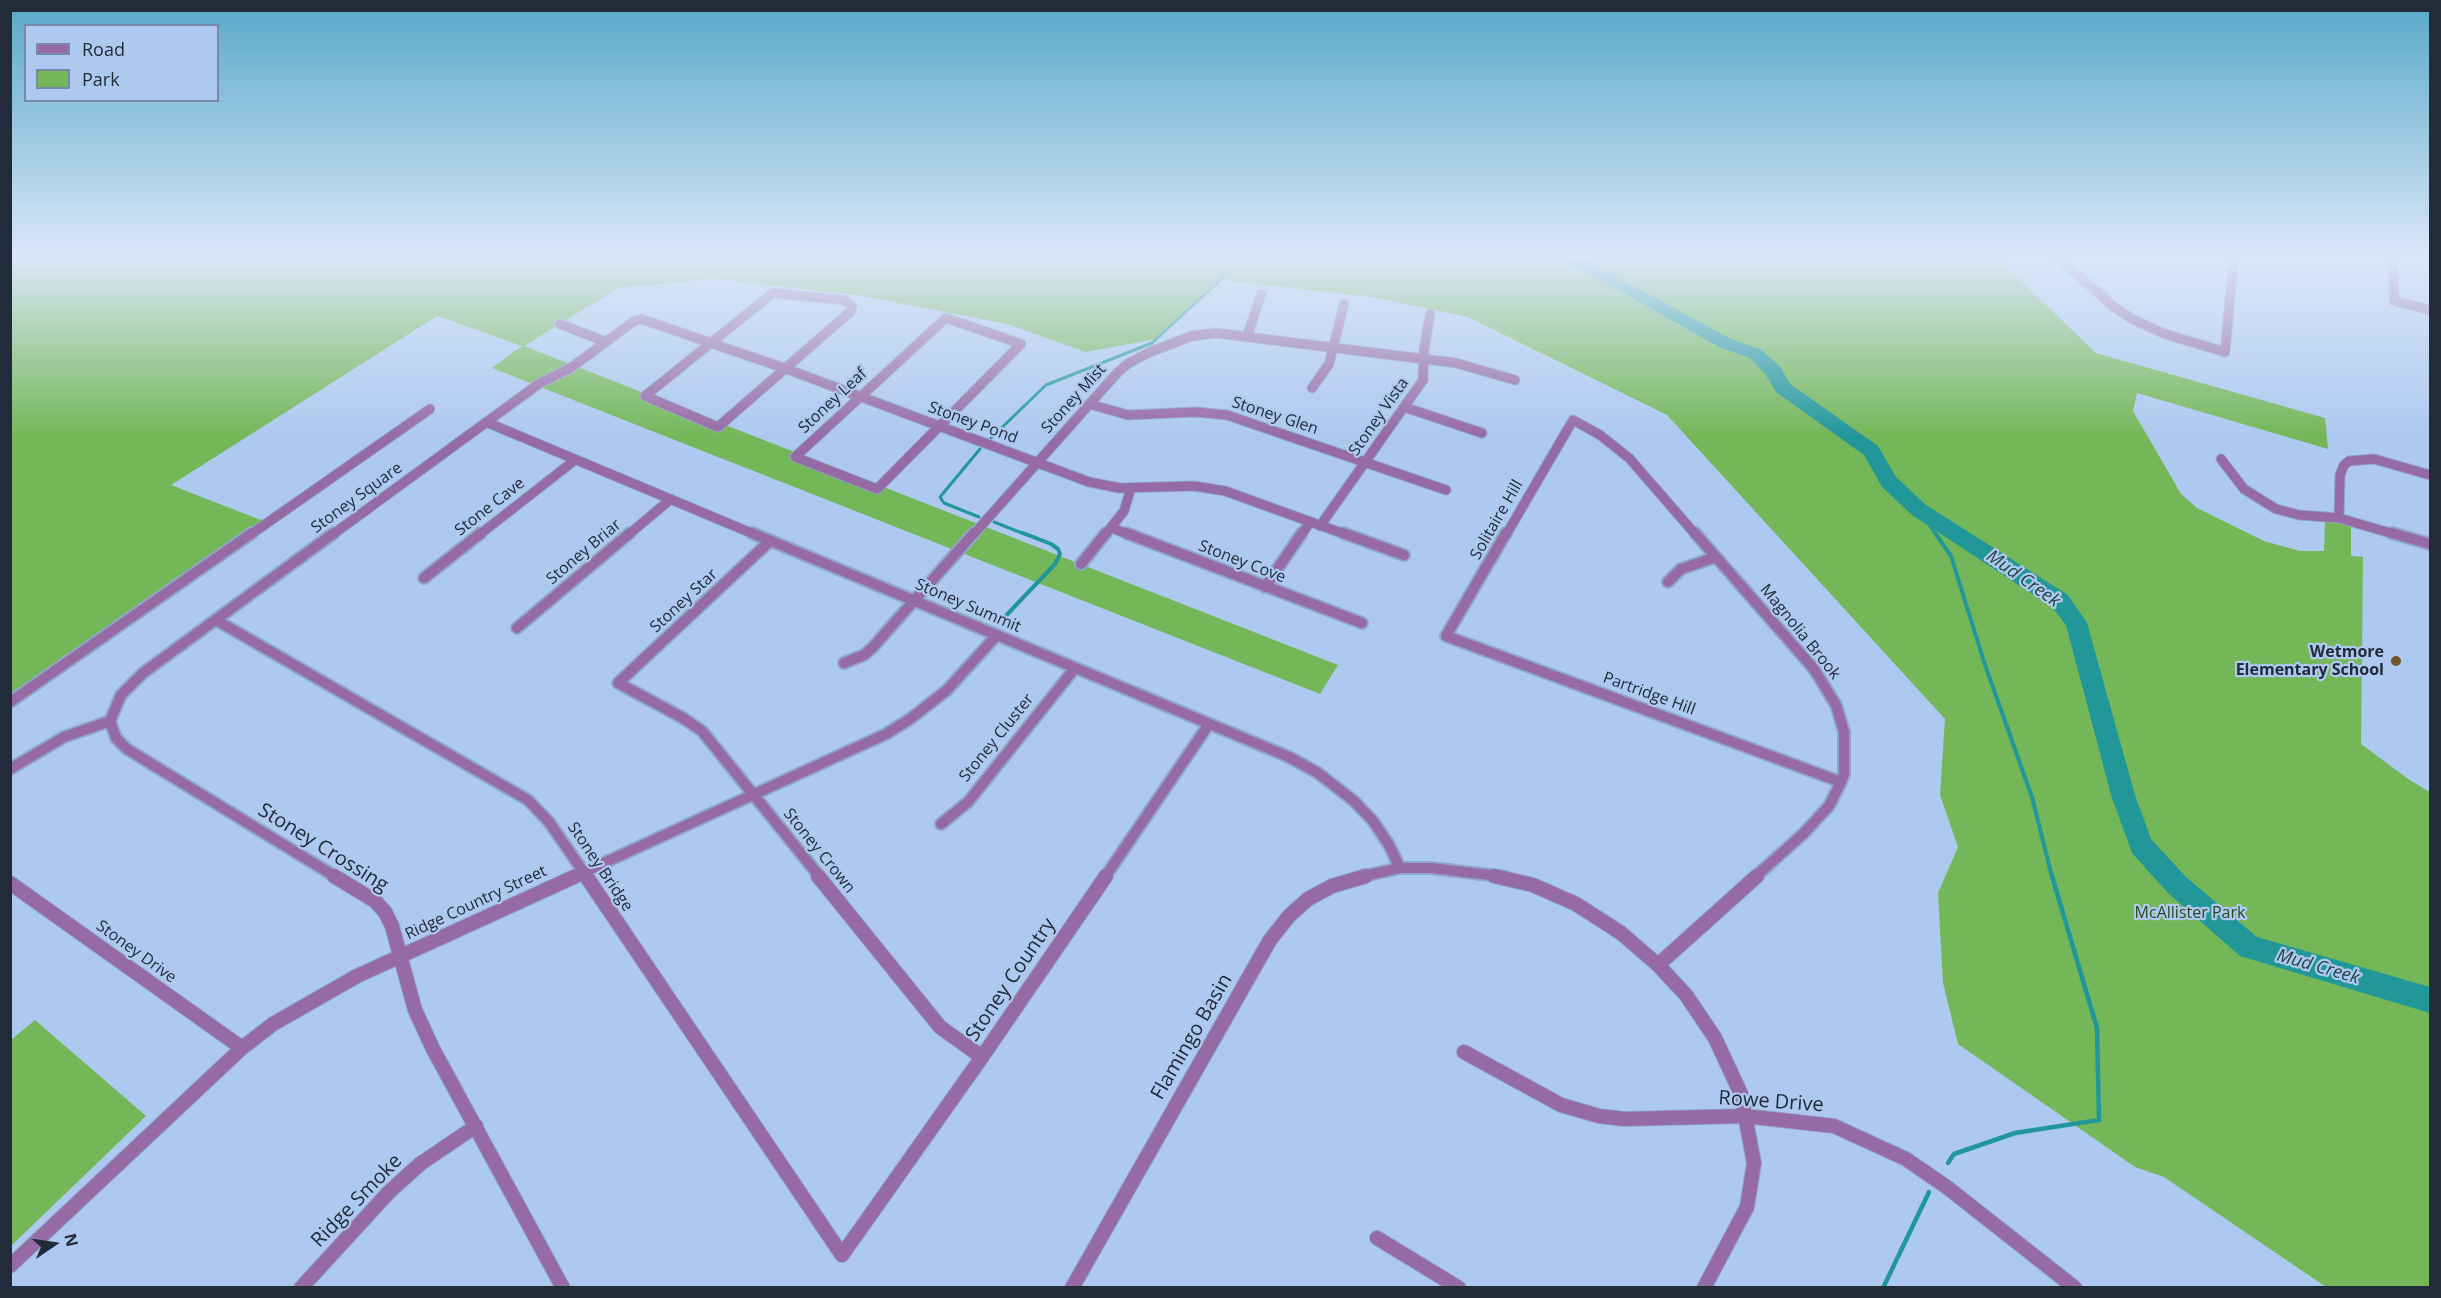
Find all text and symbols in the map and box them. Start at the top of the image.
legend [24,24,219,102]
text: Road [82,37,125,61]
text: Park [82,67,120,91]
street label: Stoney Mist [1038,360,1110,438]
street label: Stoney Leaf [795,364,871,438]
street label: Stoney Vista [1345,374,1413,460]
street label: Stoney Glen [1229,393,1321,439]
street label: Stoney Pond [926,398,1020,448]
street label: Stoney Square [308,459,406,537]
street label: Stone Cave [451,474,529,540]
street label: Solitaire Hill [1467,477,1527,563]
street label: Stoney Briar [543,515,625,589]
street label: Stoney Cove [1196,537,1288,587]
water label: Mud Creek [1982,546,2064,612]
street label: Stoney Star [646,565,722,637]
street label: Stoney Summit [912,575,1024,637]
street label: Magnolia Brook [1756,580,1844,684]
place label: Wetmore Elementary School [2236,642,2384,680]
marker: Wetmore Elementary School [2389,654,2403,668]
street label: Partridge Hill [1600,668,1698,720]
street label: Stoney Cluster [956,690,1038,786]
street label: Stoney Crossing [254,798,392,898]
street label: Stoney Crown [779,805,859,897]
street label: Stoney Bridge [563,819,637,915]
street label: Ridge Country Street [402,862,550,944]
park label: McAllister Park [2135,903,2245,923]
street label: Stoney Country [961,914,1061,1046]
street label: Stoney Drive [92,917,180,987]
water label: Mud Creek [2274,945,2362,989]
street label: Flamingo Basin [1146,970,1238,1104]
street label: Rowe Drive [1718,1086,1824,1118]
street label: Ridge Smoke [307,1149,407,1253]
north arrow [24,1214,84,1274]
text: N [59,1231,84,1249]

